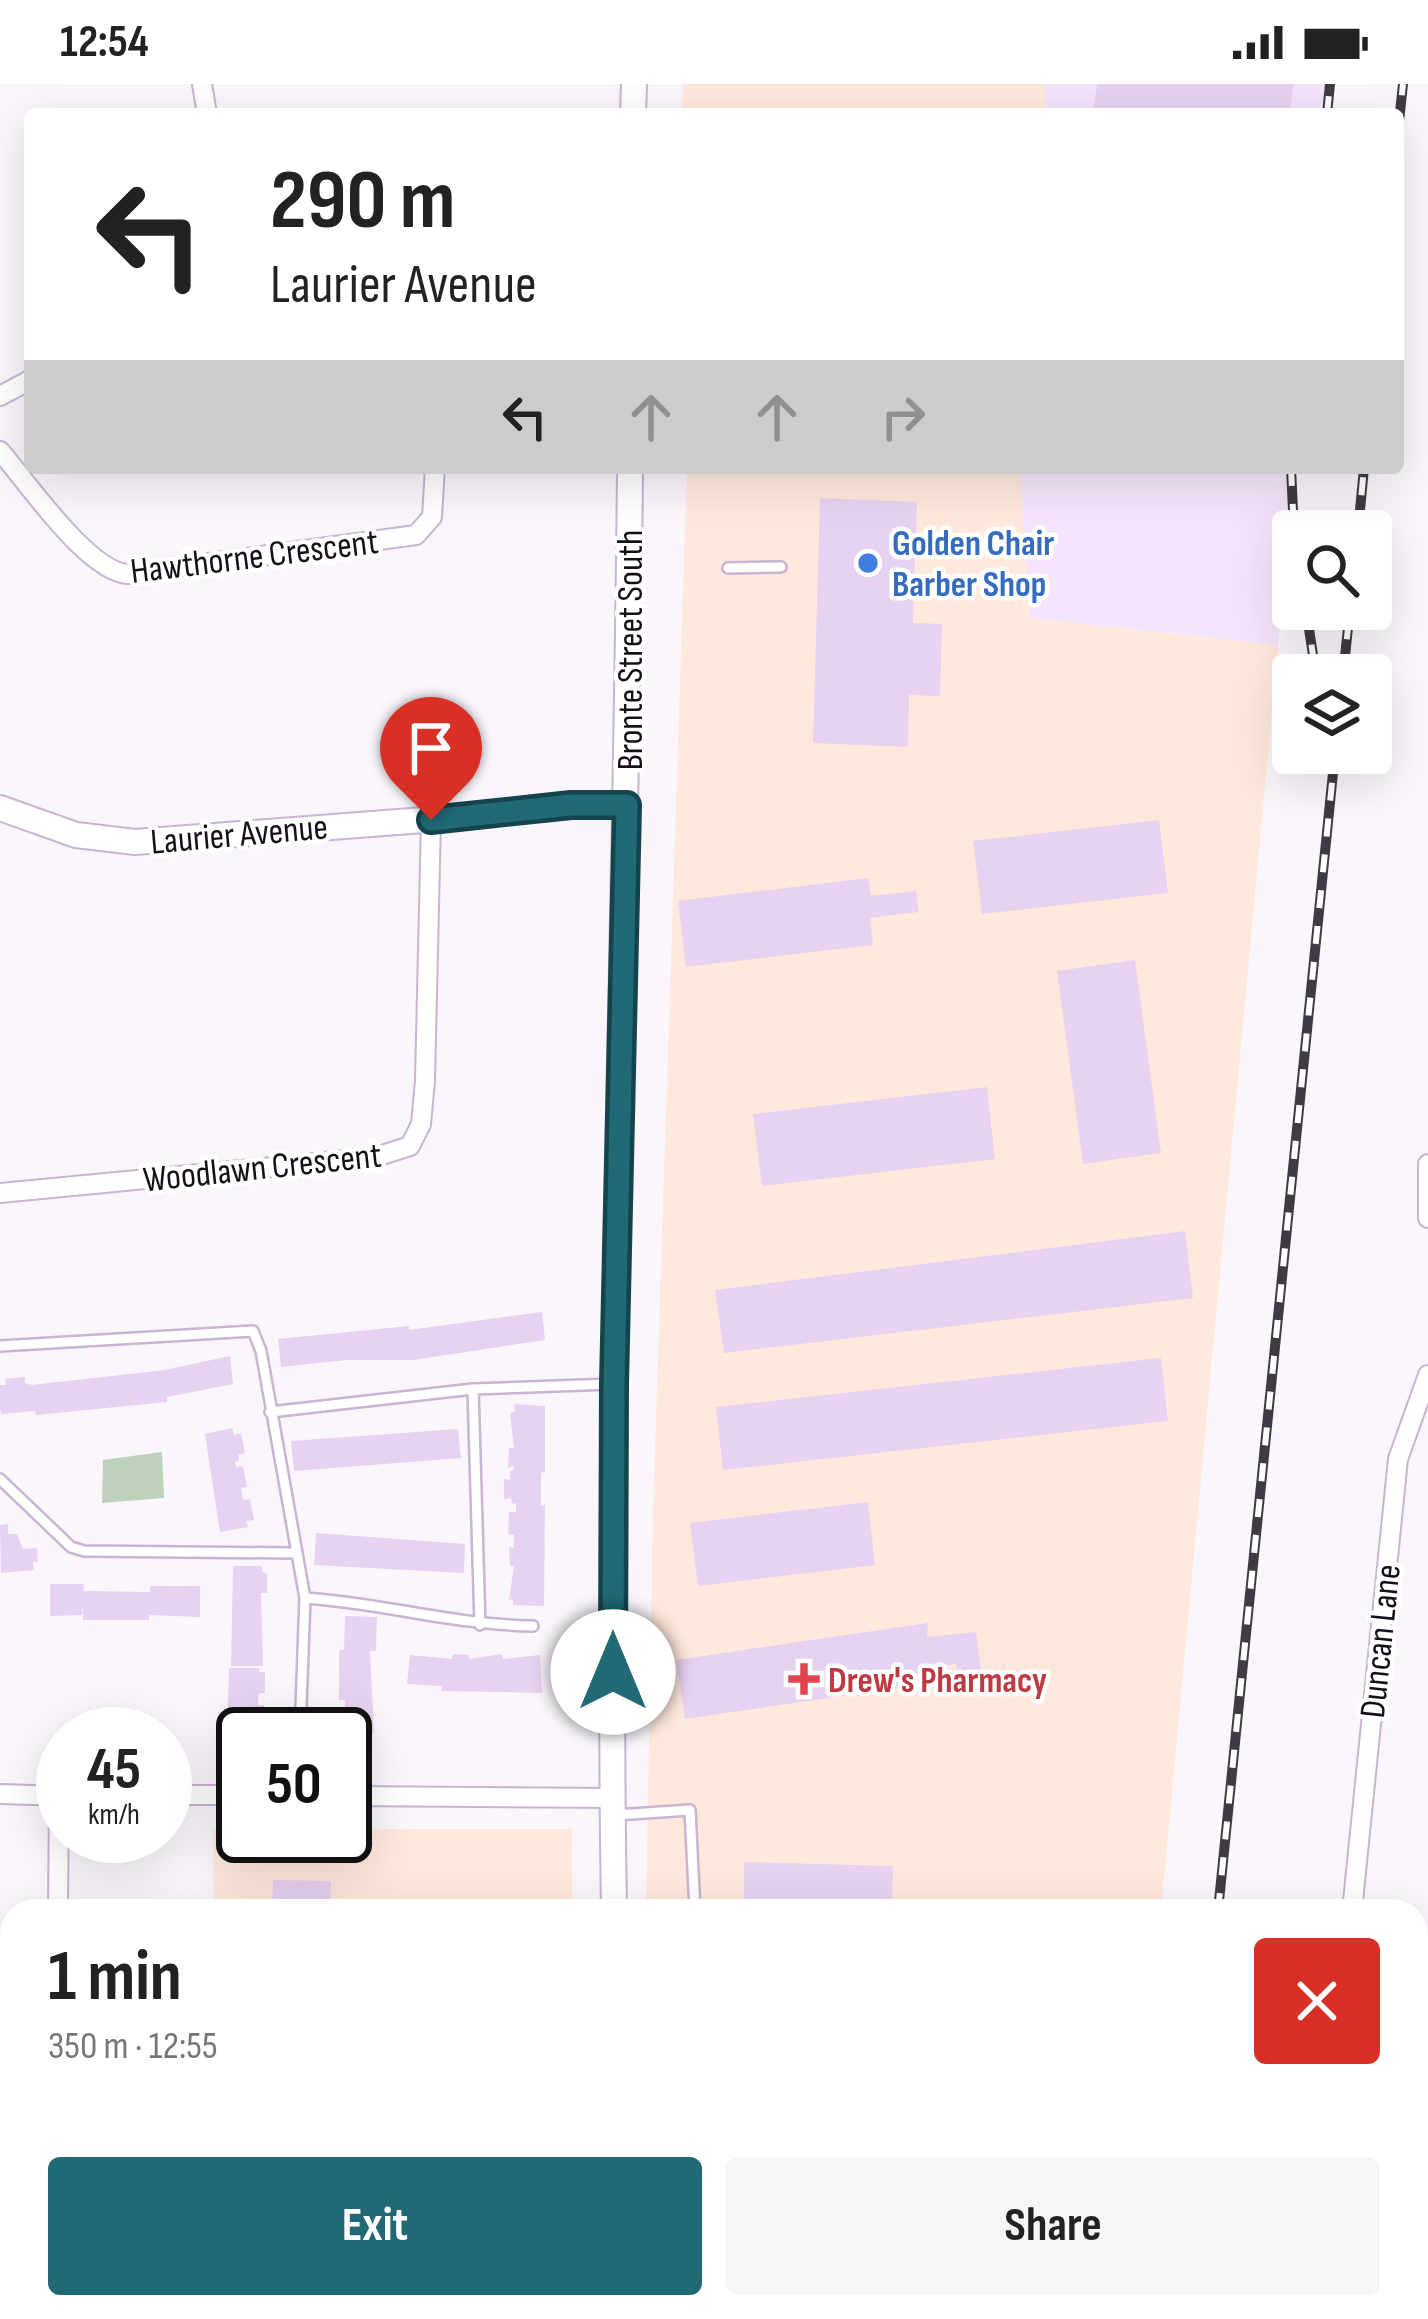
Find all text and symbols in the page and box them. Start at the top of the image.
text: 12:54 [60,15,149,70]
text: 290 m [270,151,455,252]
icon: left [72,156,228,312]
text: Laurier Avenue [270,253,537,318]
icon: left [492,384,558,450]
icon: ahead [618,384,684,450]
icon: ahead [744,384,810,450]
icon: right [870,384,936,450]
map controls [1272,510,1392,774]
button: search [1272,510,1392,630]
street label: Hawthorne Crescent [128,521,381,594]
place label: Golden Chair Barber Shop [892,523,1054,607]
street label: Bronte Street South [610,530,653,770]
marker: Golden Chair Barber Shop [855,550,881,576]
button: layers [1272,654,1392,774]
pin [380,697,482,820]
icon: arrive [398,715,464,781]
street label: Laurier Avenue [149,806,330,865]
street label: Woodlawn Crescent [141,1135,383,1202]
street label: Duncan Lane [1352,1562,1411,1720]
position arrow [550,1609,676,1735]
place label: Drew's Pharmacy [828,1660,1047,1703]
marker: Drew's Pharmacy [791,1666,817,1692]
speed limit sign: 50 [216,1707,372,1863]
text: 45 [87,1734,141,1806]
text: km/h [88,1797,140,1833]
text: 1 min [48,1934,182,2021]
button: close [1254,1938,1380,2064]
text: 350 m · 12:55 [48,2023,218,2070]
button: Exit [48,2157,702,2295]
button: Share [726,2157,1380,2295]

